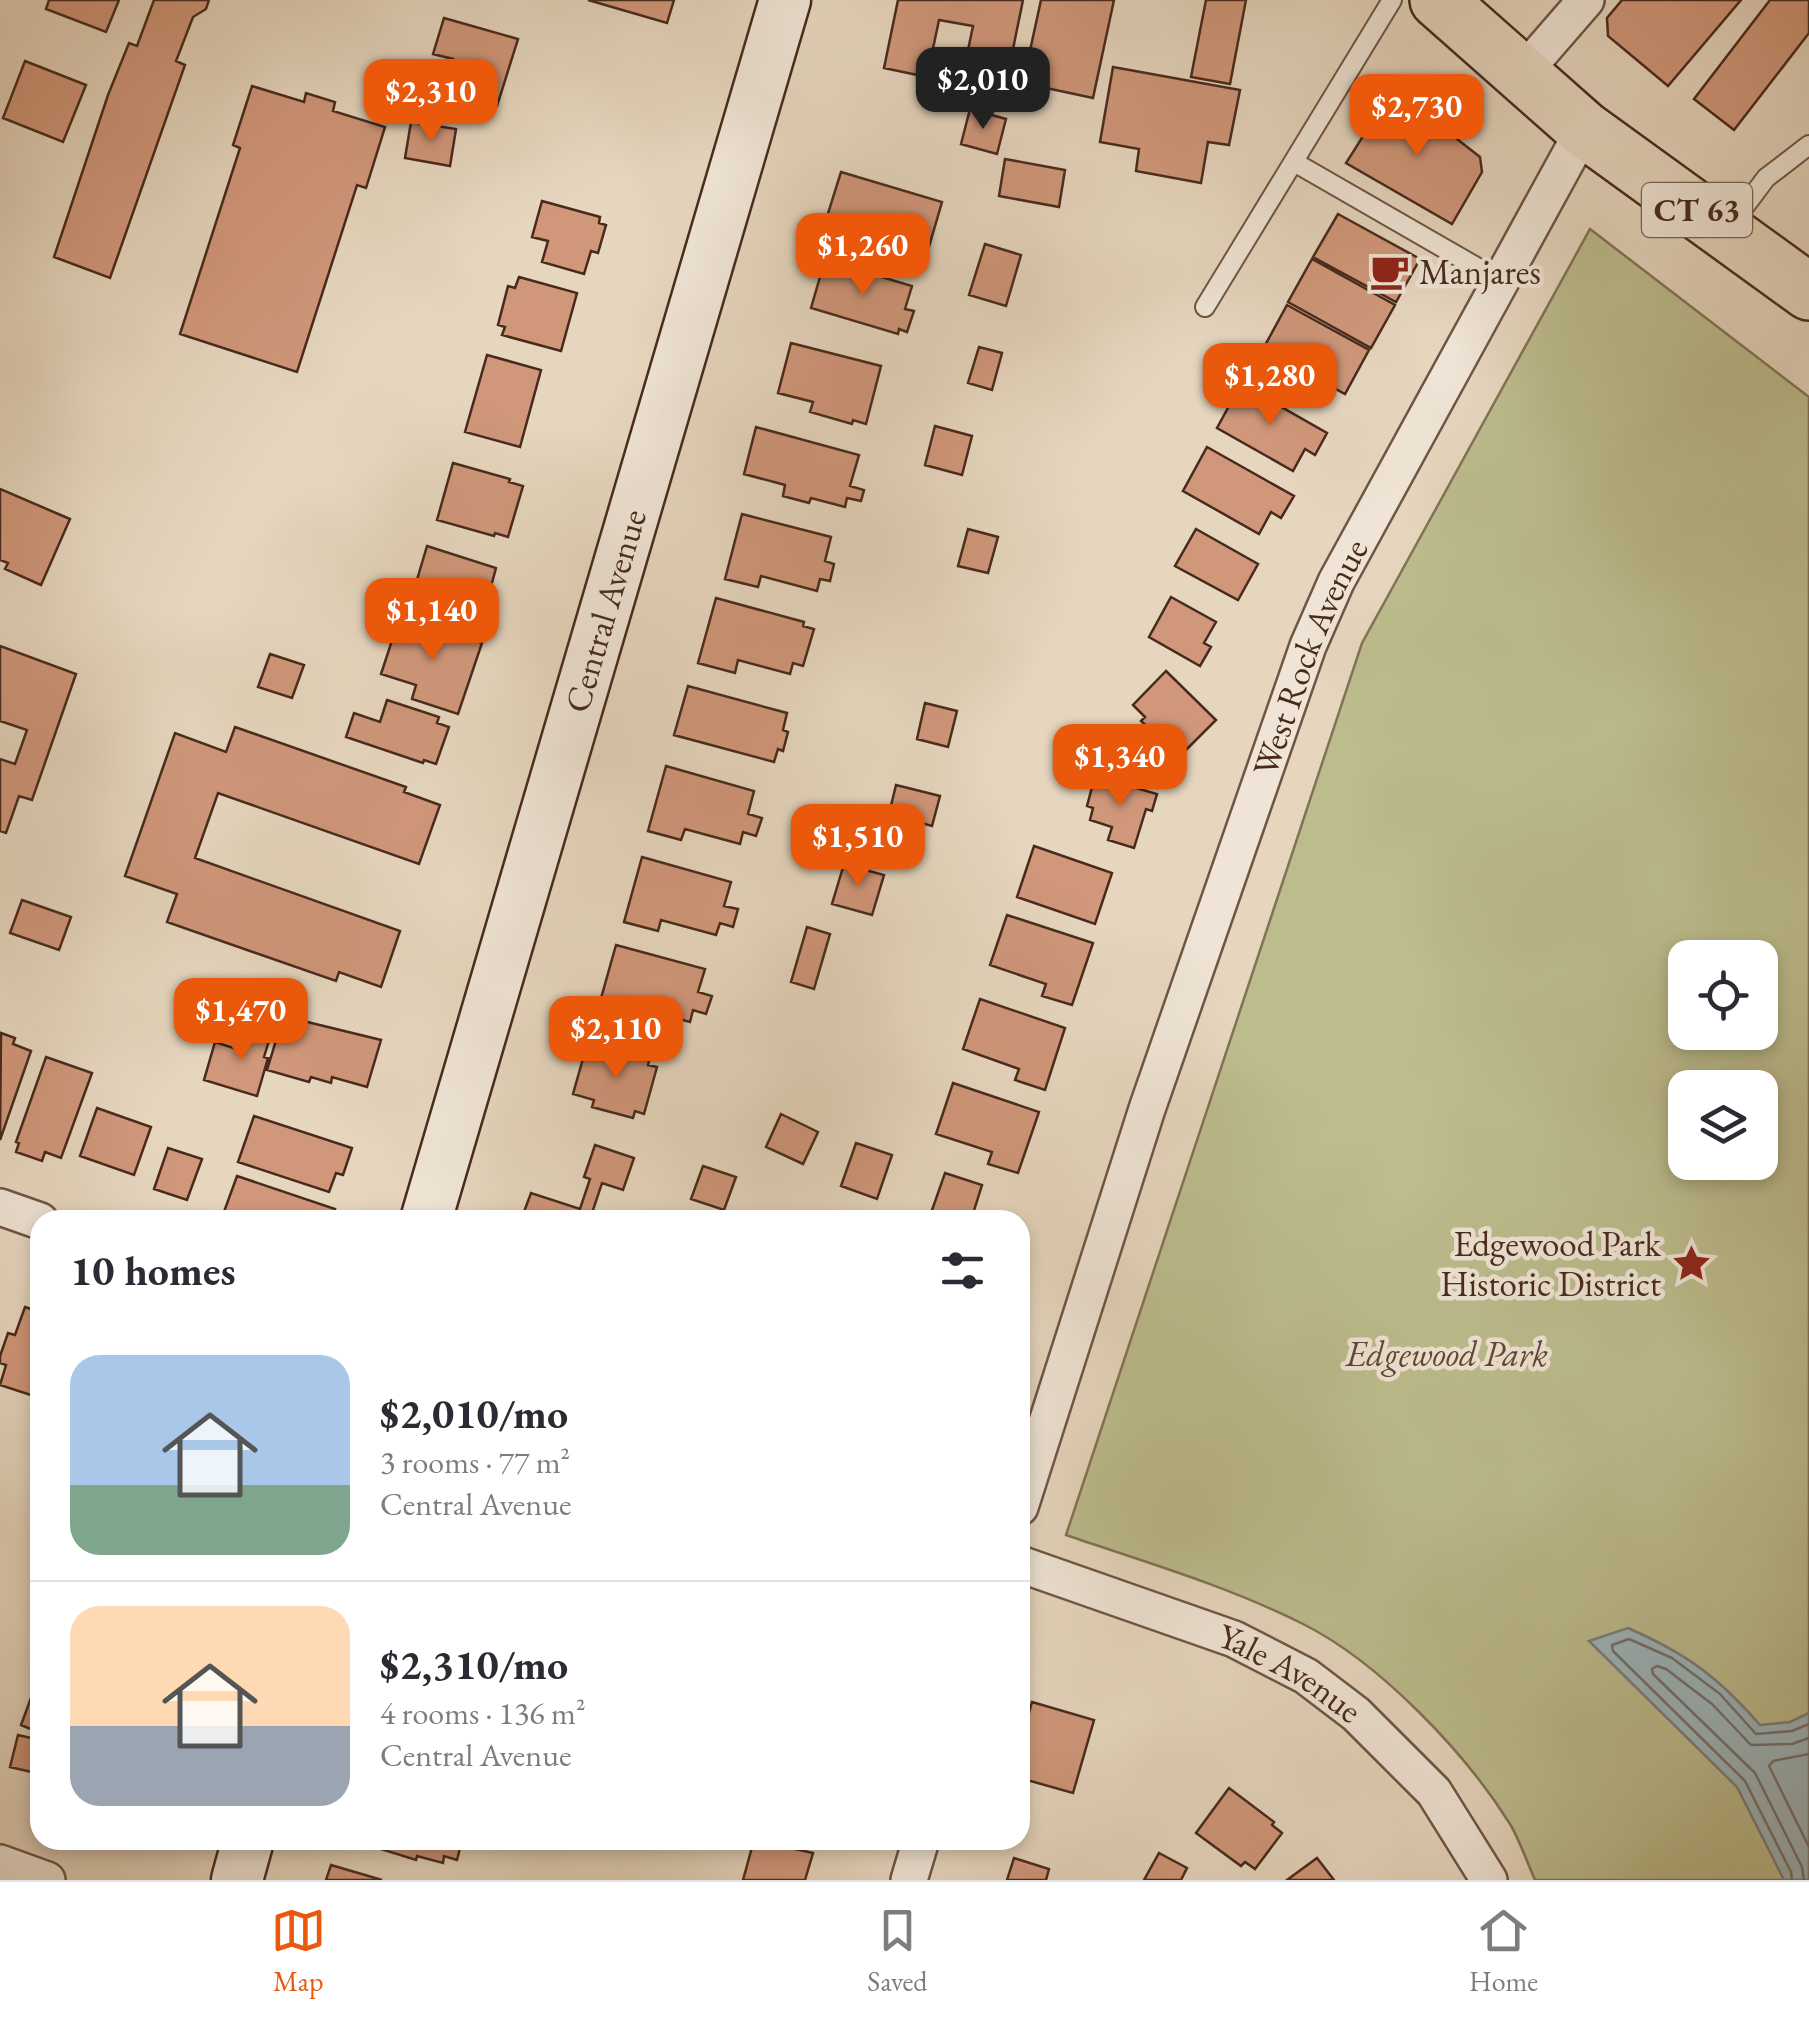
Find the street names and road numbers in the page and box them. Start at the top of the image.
road number: CT 63 [1642,183,1752,237]
street label: Central Avenue [554,504,656,718]
street label: West Rock Avenue [1242,530,1377,782]
street label: Yale Avenue [1213,1612,1371,1732]

